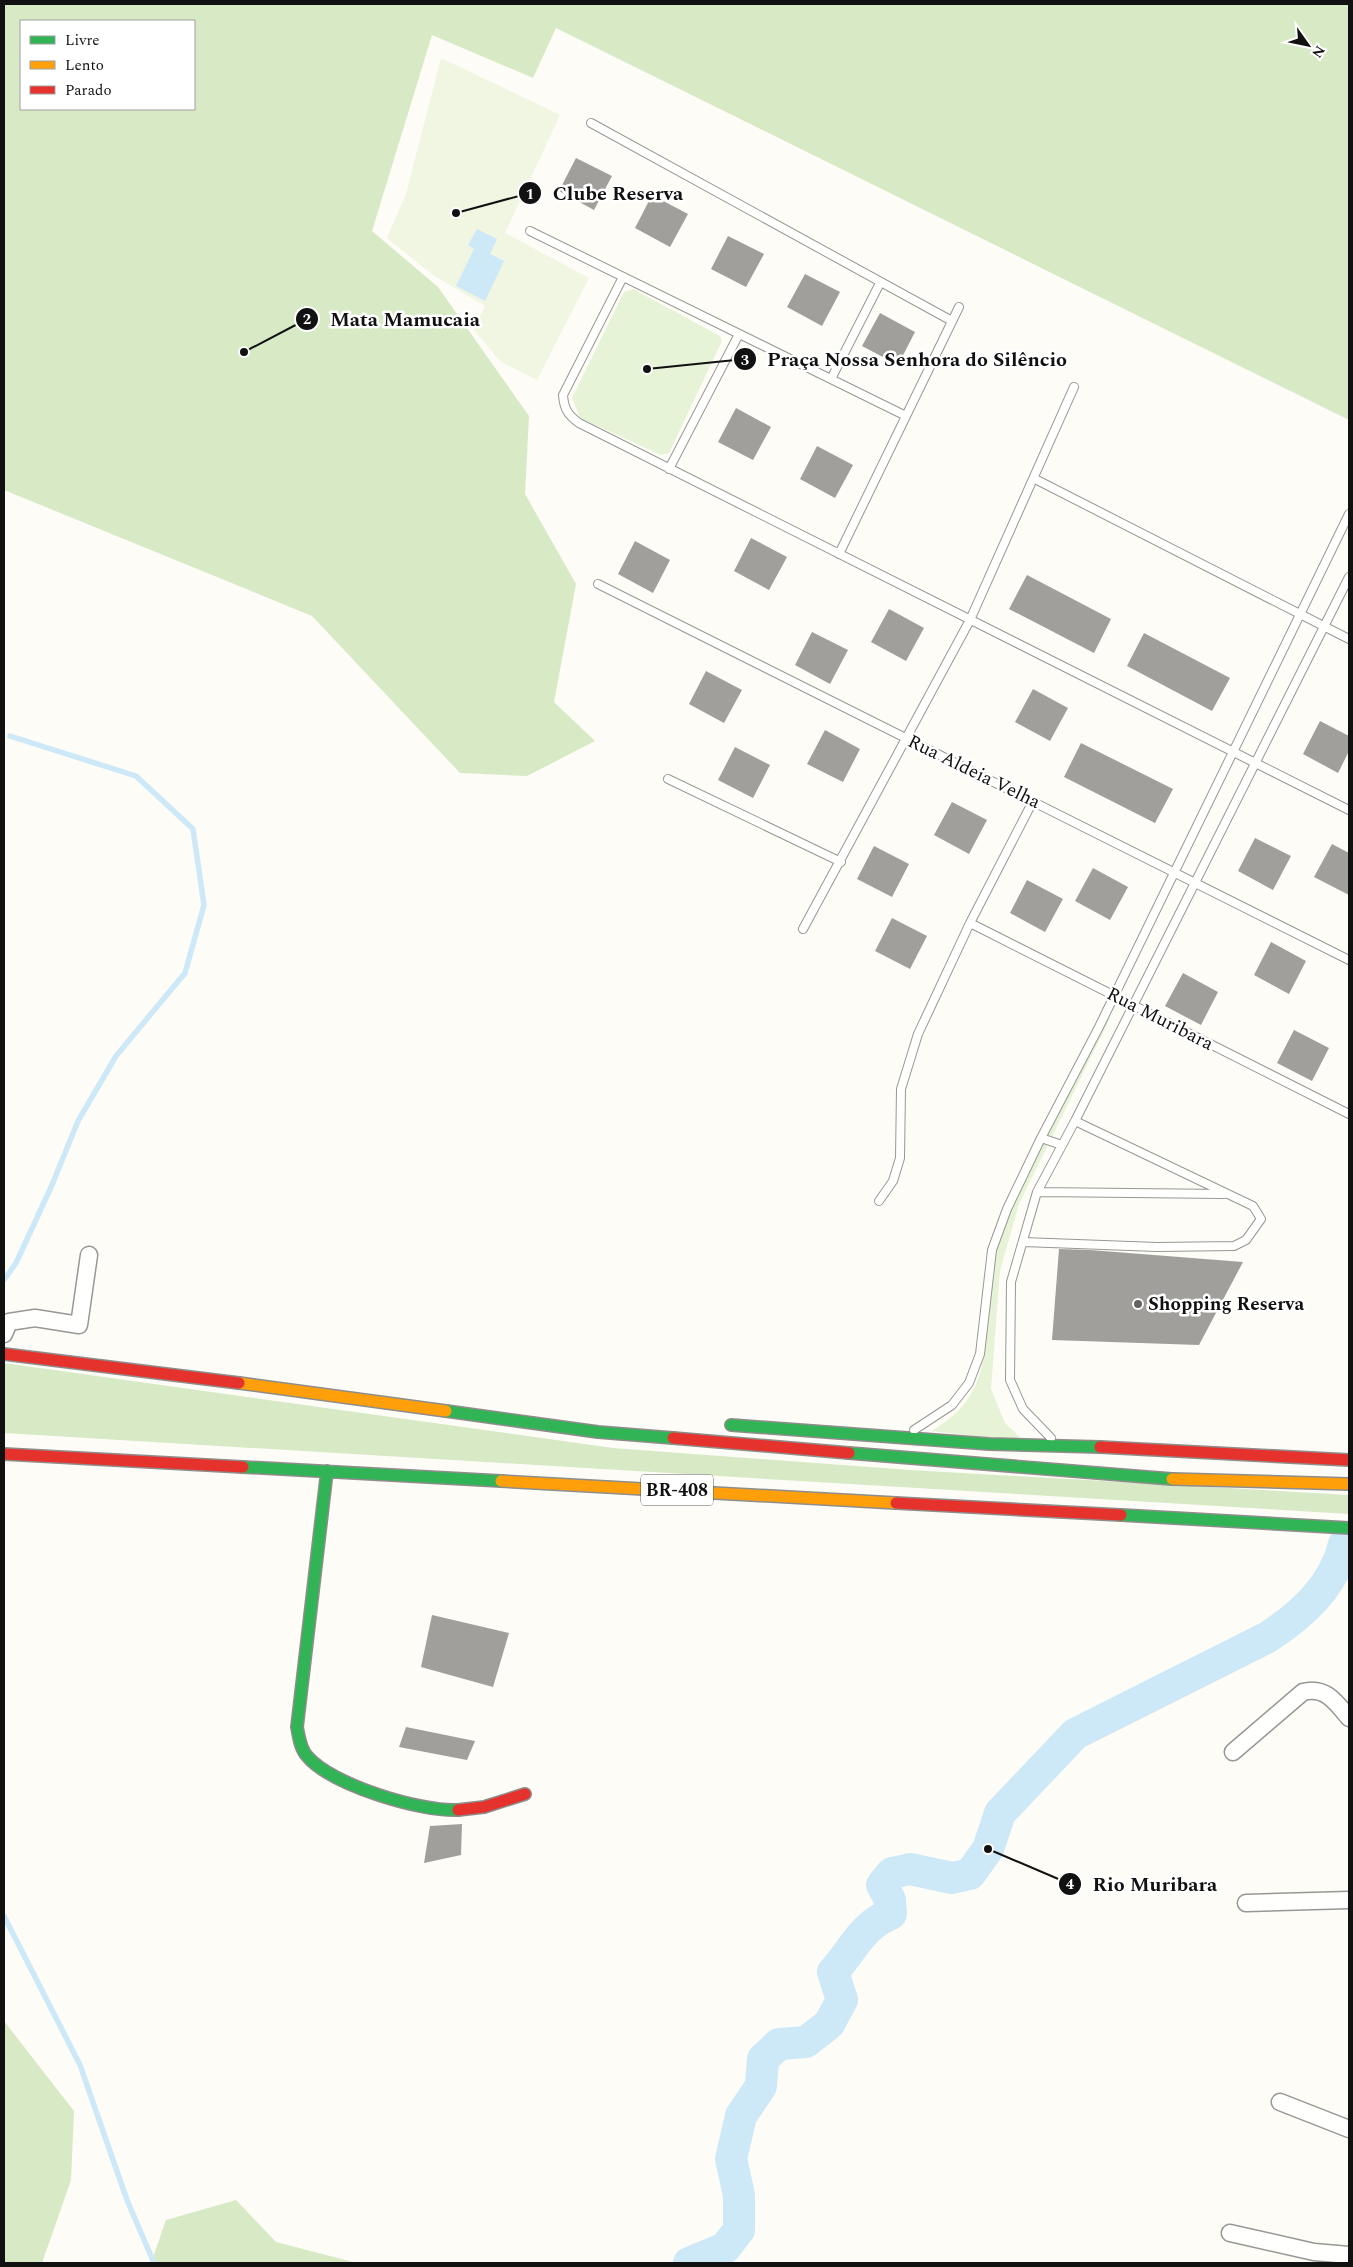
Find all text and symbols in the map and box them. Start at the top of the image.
legend [20,20,195,110]
north arrow [1283,20,1333,70]
text: Livre [65,29,100,52]
text: N [1307,41,1330,62]
text: Lento [65,54,104,77]
text: Parado [65,79,112,102]
callout: Clube Reserva [518,176,693,211]
text: Clube Reserva [553,179,684,209]
text: 1 [526,183,534,206]
callout: Mata Mamucaia [295,301,490,336]
text: Mata Mamucaia [330,305,481,335]
text: 2 [303,308,311,331]
callout: Praça Nossa Senhora do Silêncio [732,342,1078,377]
text: Praça Nossa Senhora do Silêncio [767,345,1067,375]
text: 3 [741,349,749,372]
street label: Rua Aldeia Velha [903,727,1046,817]
street label: Rua Muribara [1101,980,1219,1059]
place label: Shopping Reserva [1148,1290,1304,1319]
marker: Shopping Reserva [1132,1298,1144,1310]
road number: BR-408 [641,1474,713,1506]
callout: Rio Muribara [1058,1866,1228,1901]
text: Rio Muribara [1093,1870,1218,1900]
text: 4 [1066,1873,1075,1896]

